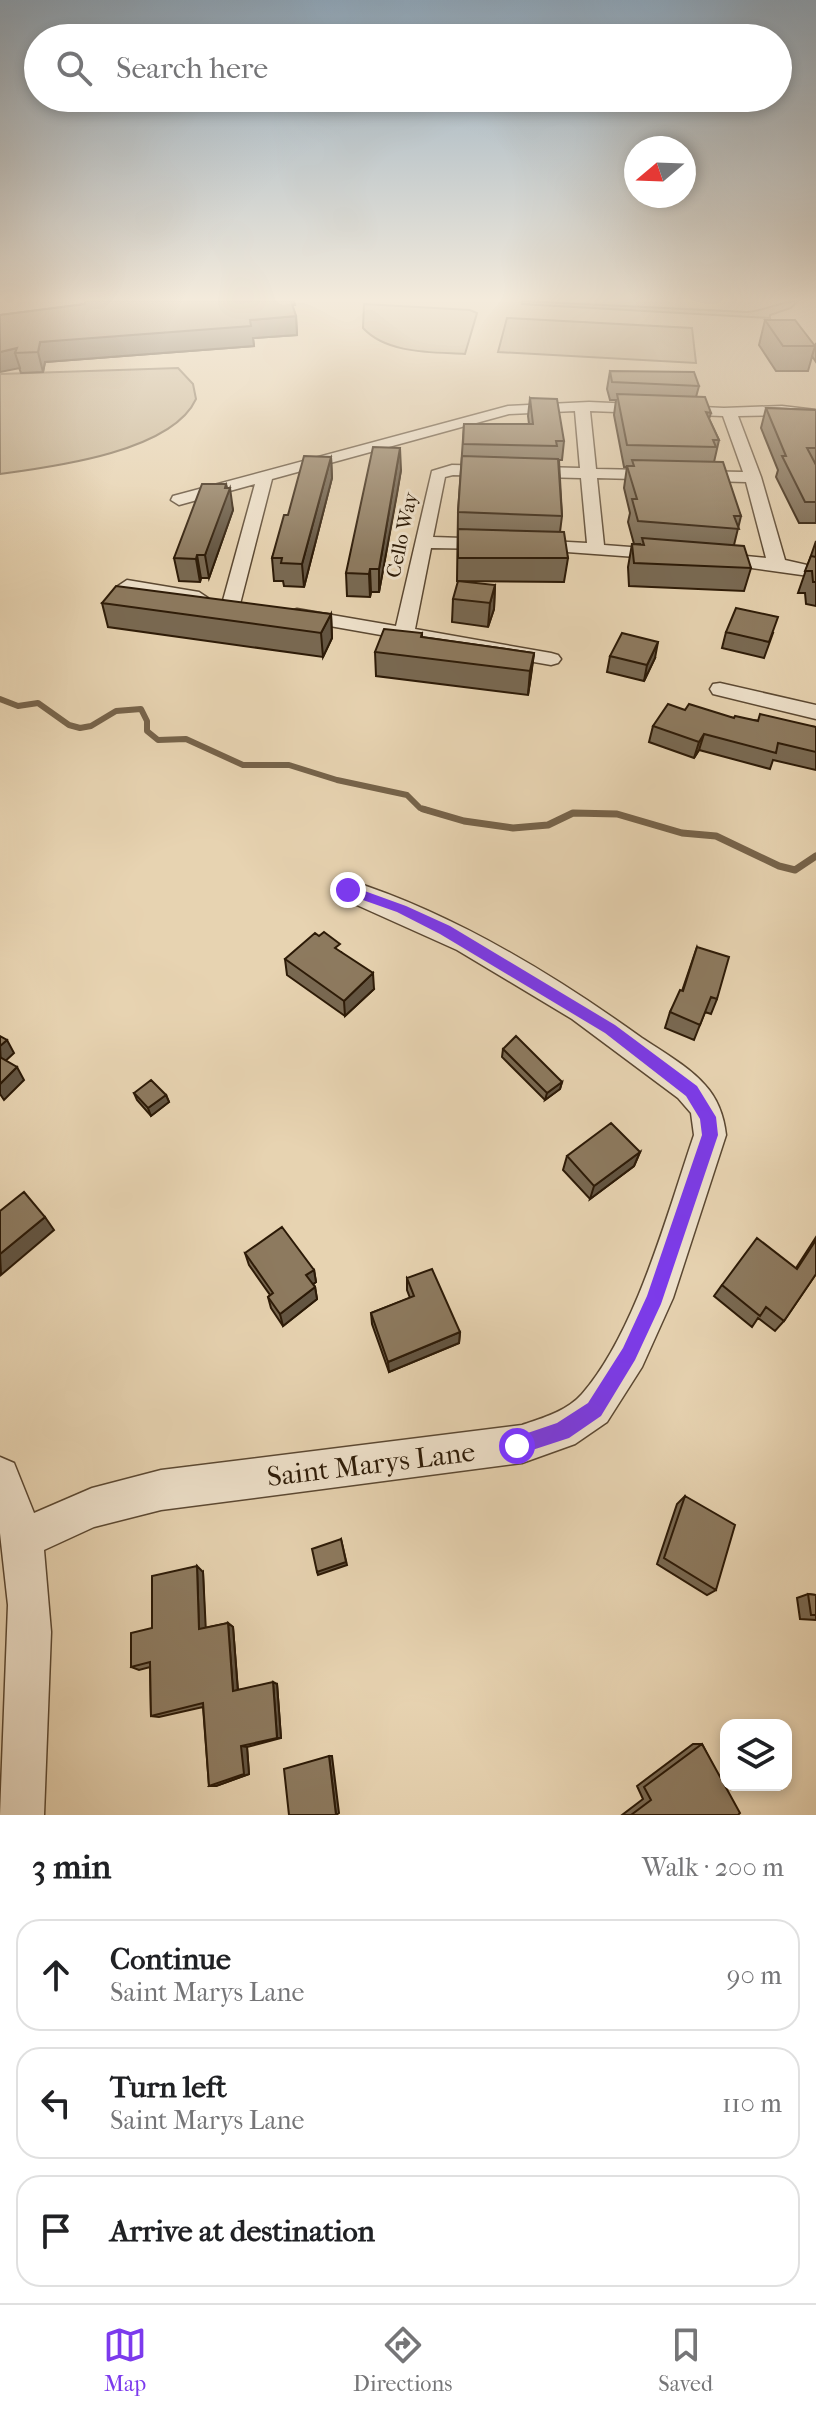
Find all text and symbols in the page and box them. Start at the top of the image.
search box [24,24,792,112]
icon: search [52,46,96,90]
text: Search here [116,51,268,86]
north arrow [624,136,696,208]
street label: Cello Way [382,489,423,580]
route end [330,872,366,908]
route start [499,1428,535,1464]
street label: Saint Marys Lane [265,1435,477,1493]
map controls [720,1719,792,1791]
button: layers [720,1719,792,1791]
text: 3 min [32,1847,111,1887]
text: Walk · 200 m [642,1852,784,1883]
text: Continue [110,1942,231,1977]
icon: ahead [34,1953,78,1997]
text: 90 m [727,1960,782,1991]
text: Saint Marys Lane [110,1977,304,2008]
text: Turn left [110,2070,227,2105]
icon: left [34,2081,78,2125]
text: 110 m [722,2088,782,2119]
text: Saint Marys Lane [110,2105,304,2136]
icon: arrive [34,2209,78,2253]
text: Arrive at destination [110,2214,375,2249]
tab: Map [103,2323,147,2397]
tab: Directions [353,2323,452,2397]
tab: Saved [658,2323,713,2397]

